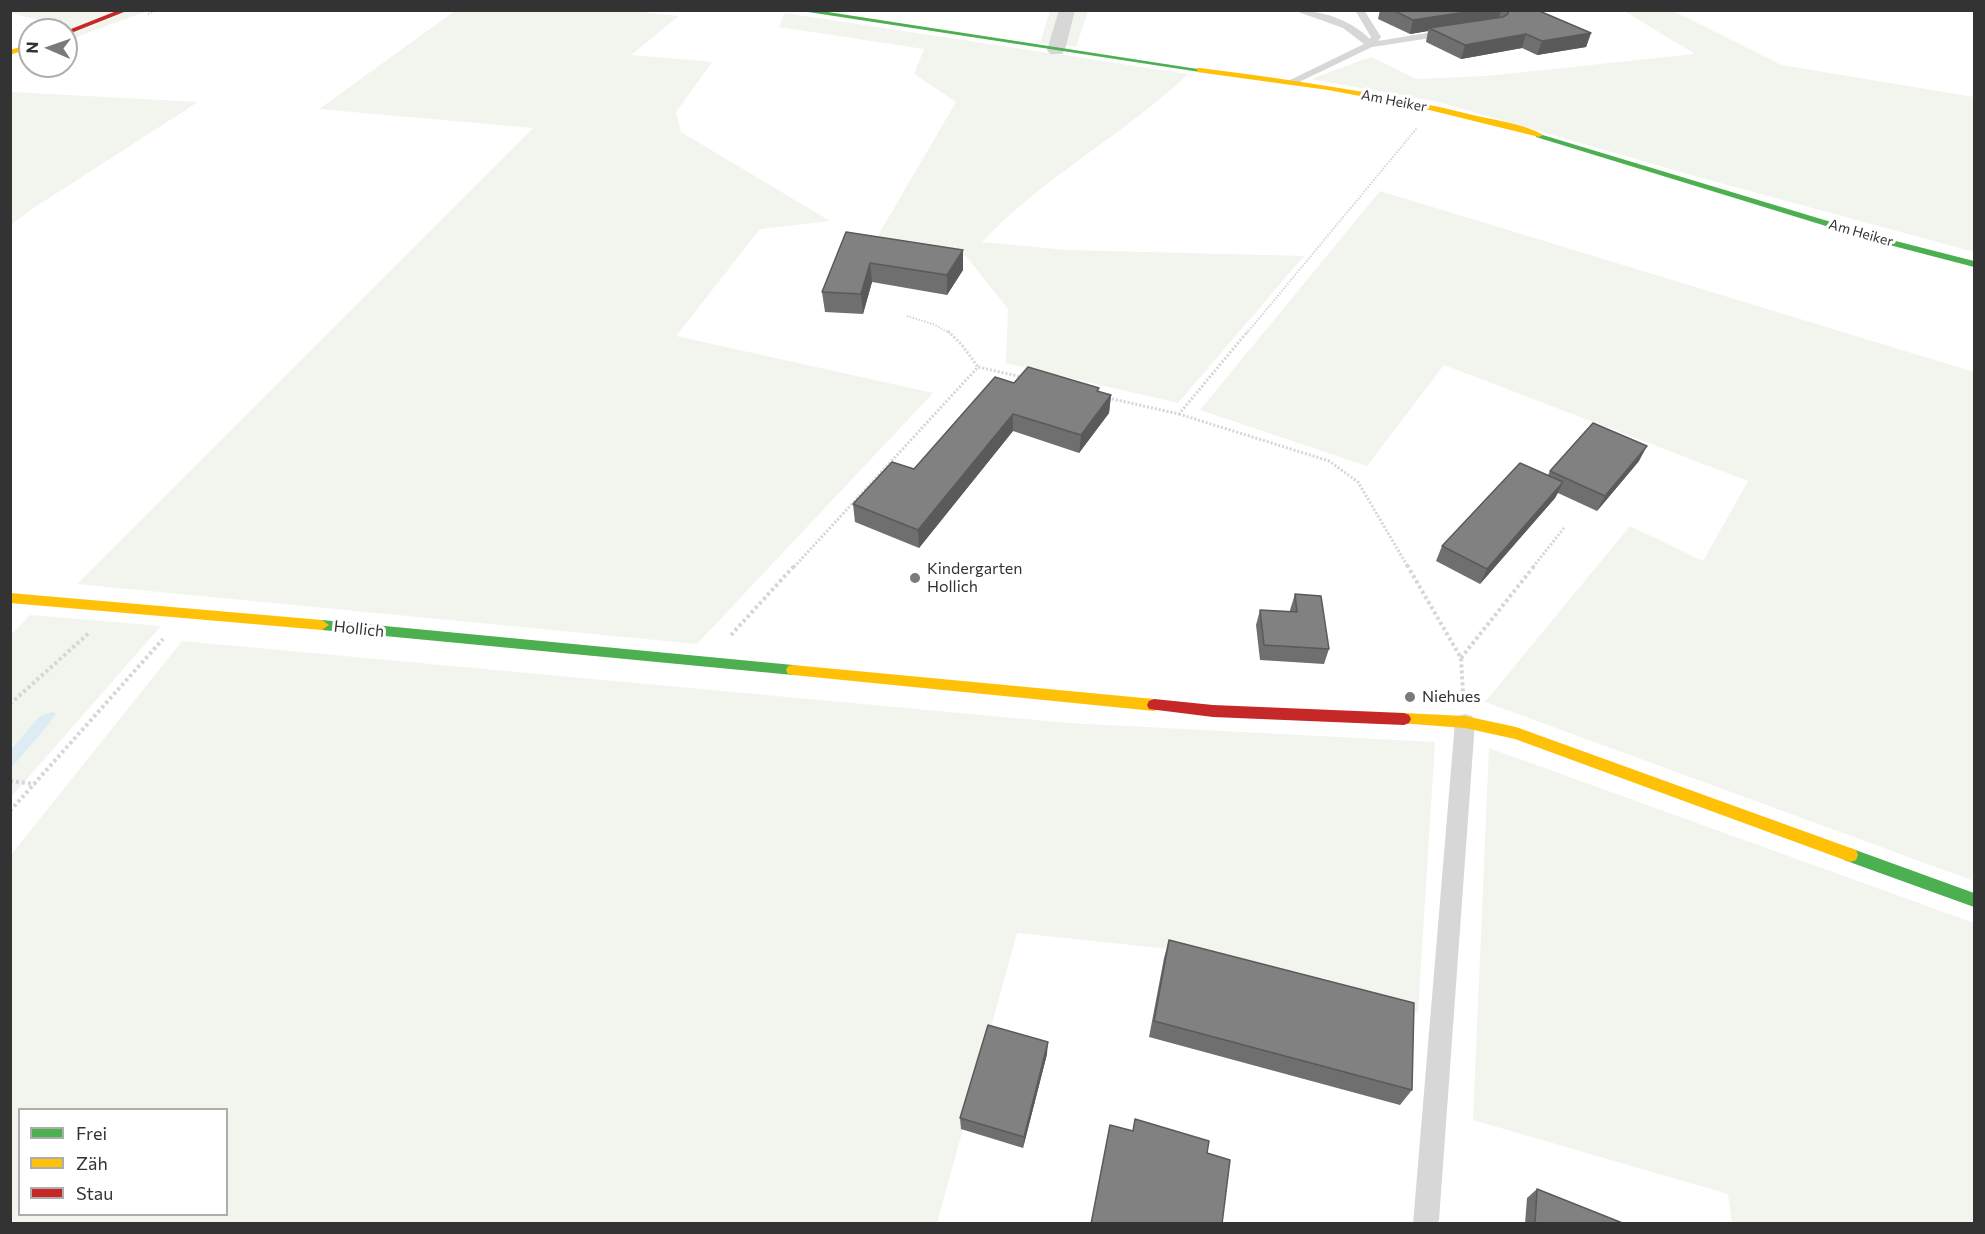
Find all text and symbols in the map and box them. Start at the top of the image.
north arrow [18,18,78,78]
text: N [22,41,41,54]
street label: Am Heiker [1360,86,1428,116]
street label: Am Heiker [1827,216,1895,250]
place label: Kindergarten Hollich [927,559,1022,597]
marker: Kindergarten Hollich [908,571,922,585]
street label: Hollich [333,617,385,641]
place label: Niehues [1422,687,1480,707]
marker: Niehues [1403,690,1417,704]
legend [18,1108,228,1216]
text: Frei [76,1122,107,1144]
text: Zäh [76,1152,108,1174]
text: Stau [76,1182,113,1204]

